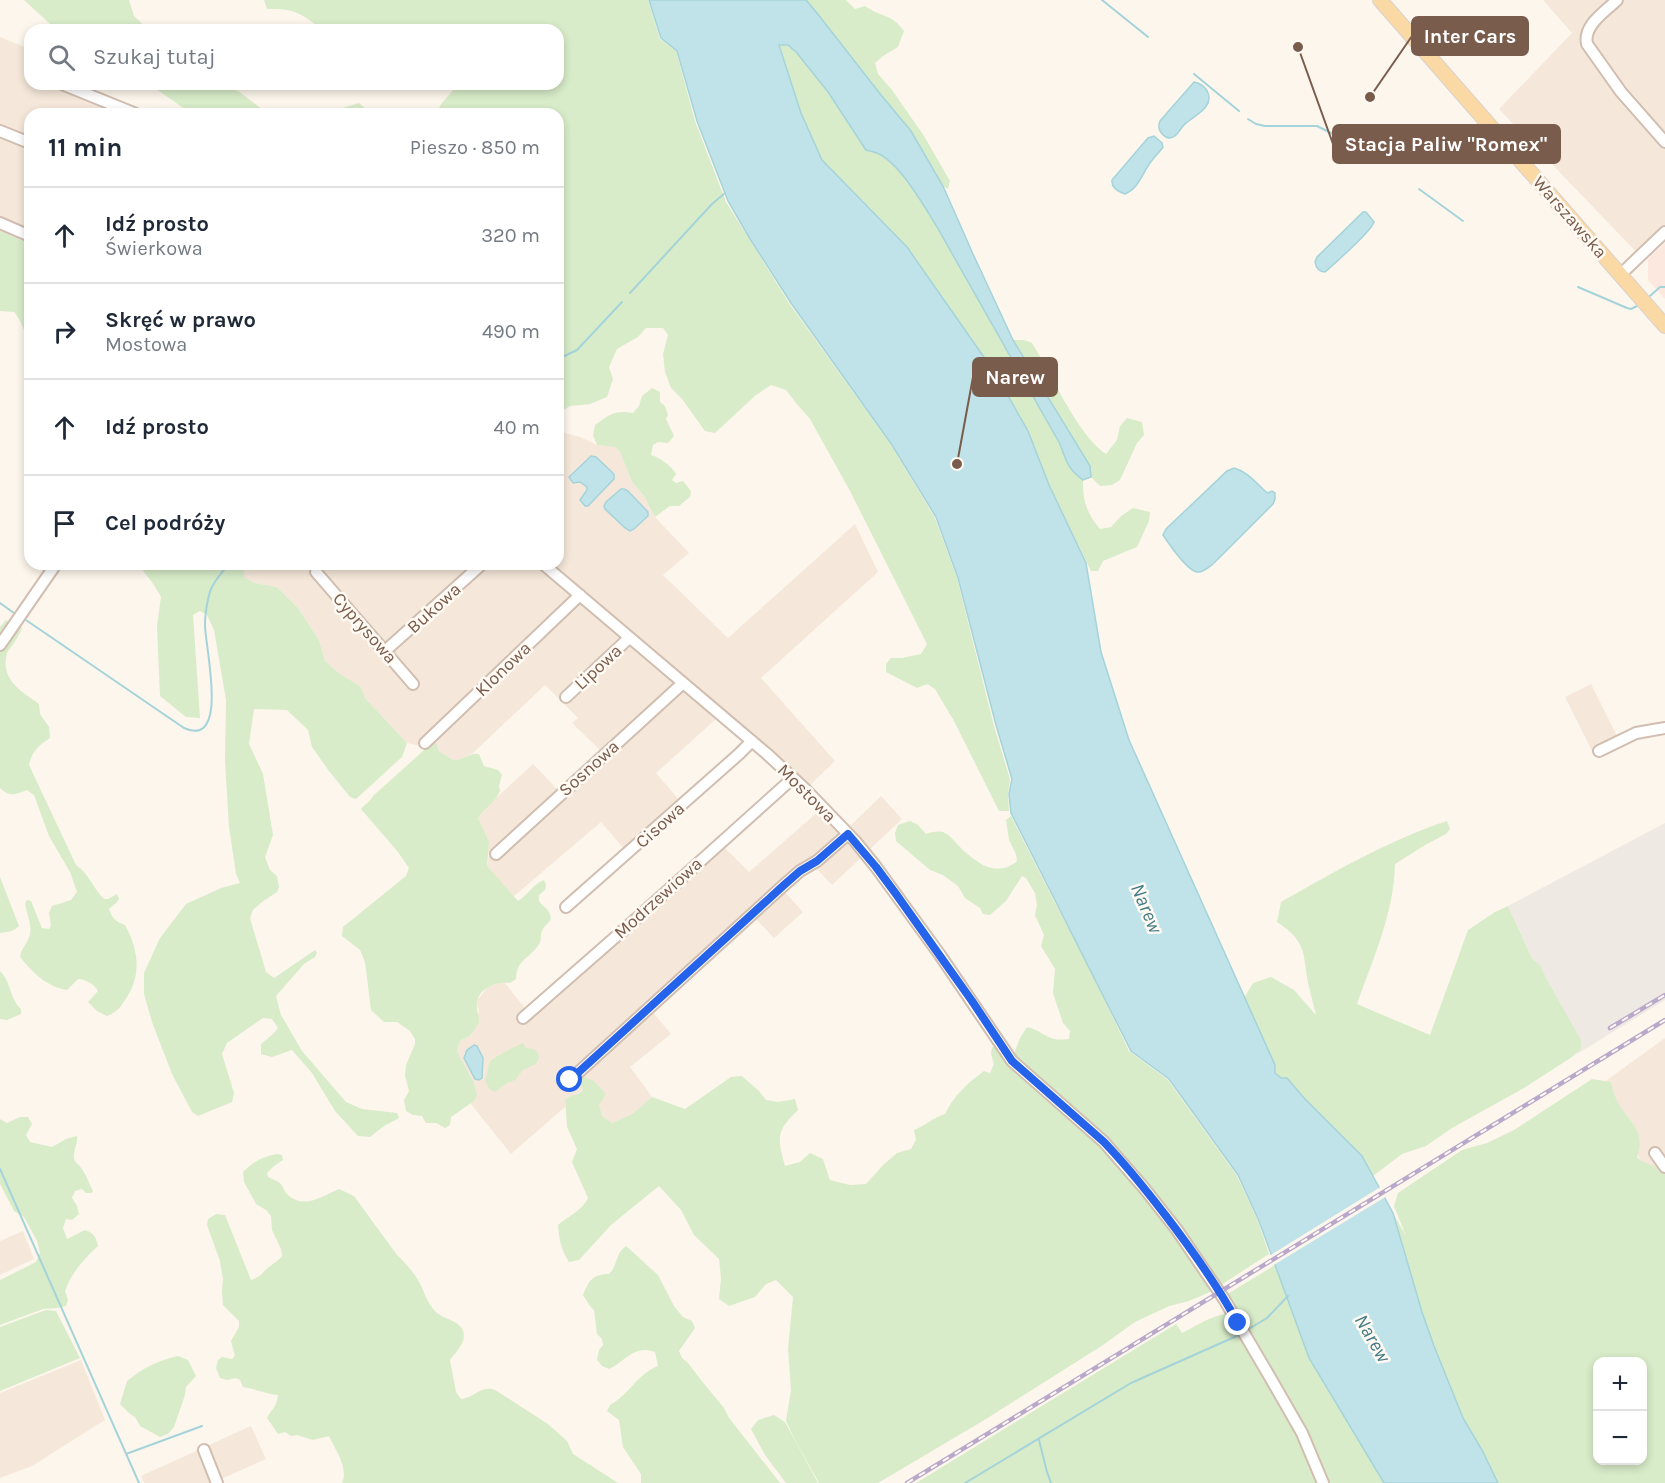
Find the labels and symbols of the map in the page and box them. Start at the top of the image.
callout: Inter Cars [1412,17,1528,55]
text: Inter Cars [1424,25,1516,48]
callout: Stacja Paliw "Romex" [1333,125,1560,163]
text: Stacja Paliw "Romex" [1345,133,1548,156]
street label: Warszawska [1528,171,1612,263]
callout: Narew [973,358,1057,396]
text: Narew [985,366,1045,389]
street label: Bukowa [402,578,466,638]
street label: Cyprysowa [328,588,402,668]
street label: Klonowa [470,637,536,701]
street label: Lipowa [570,639,626,695]
street label: Sosnowa [554,735,624,801]
street label: Mostowa [773,759,841,827]
street label: Cisowa [631,797,689,853]
street label: Modrzewiowa [609,853,707,943]
water label: Narew [1126,880,1168,937]
route start [556,1066,582,1092]
route end [1224,1309,1250,1335]
water label: Narew [1350,1310,1396,1367]

